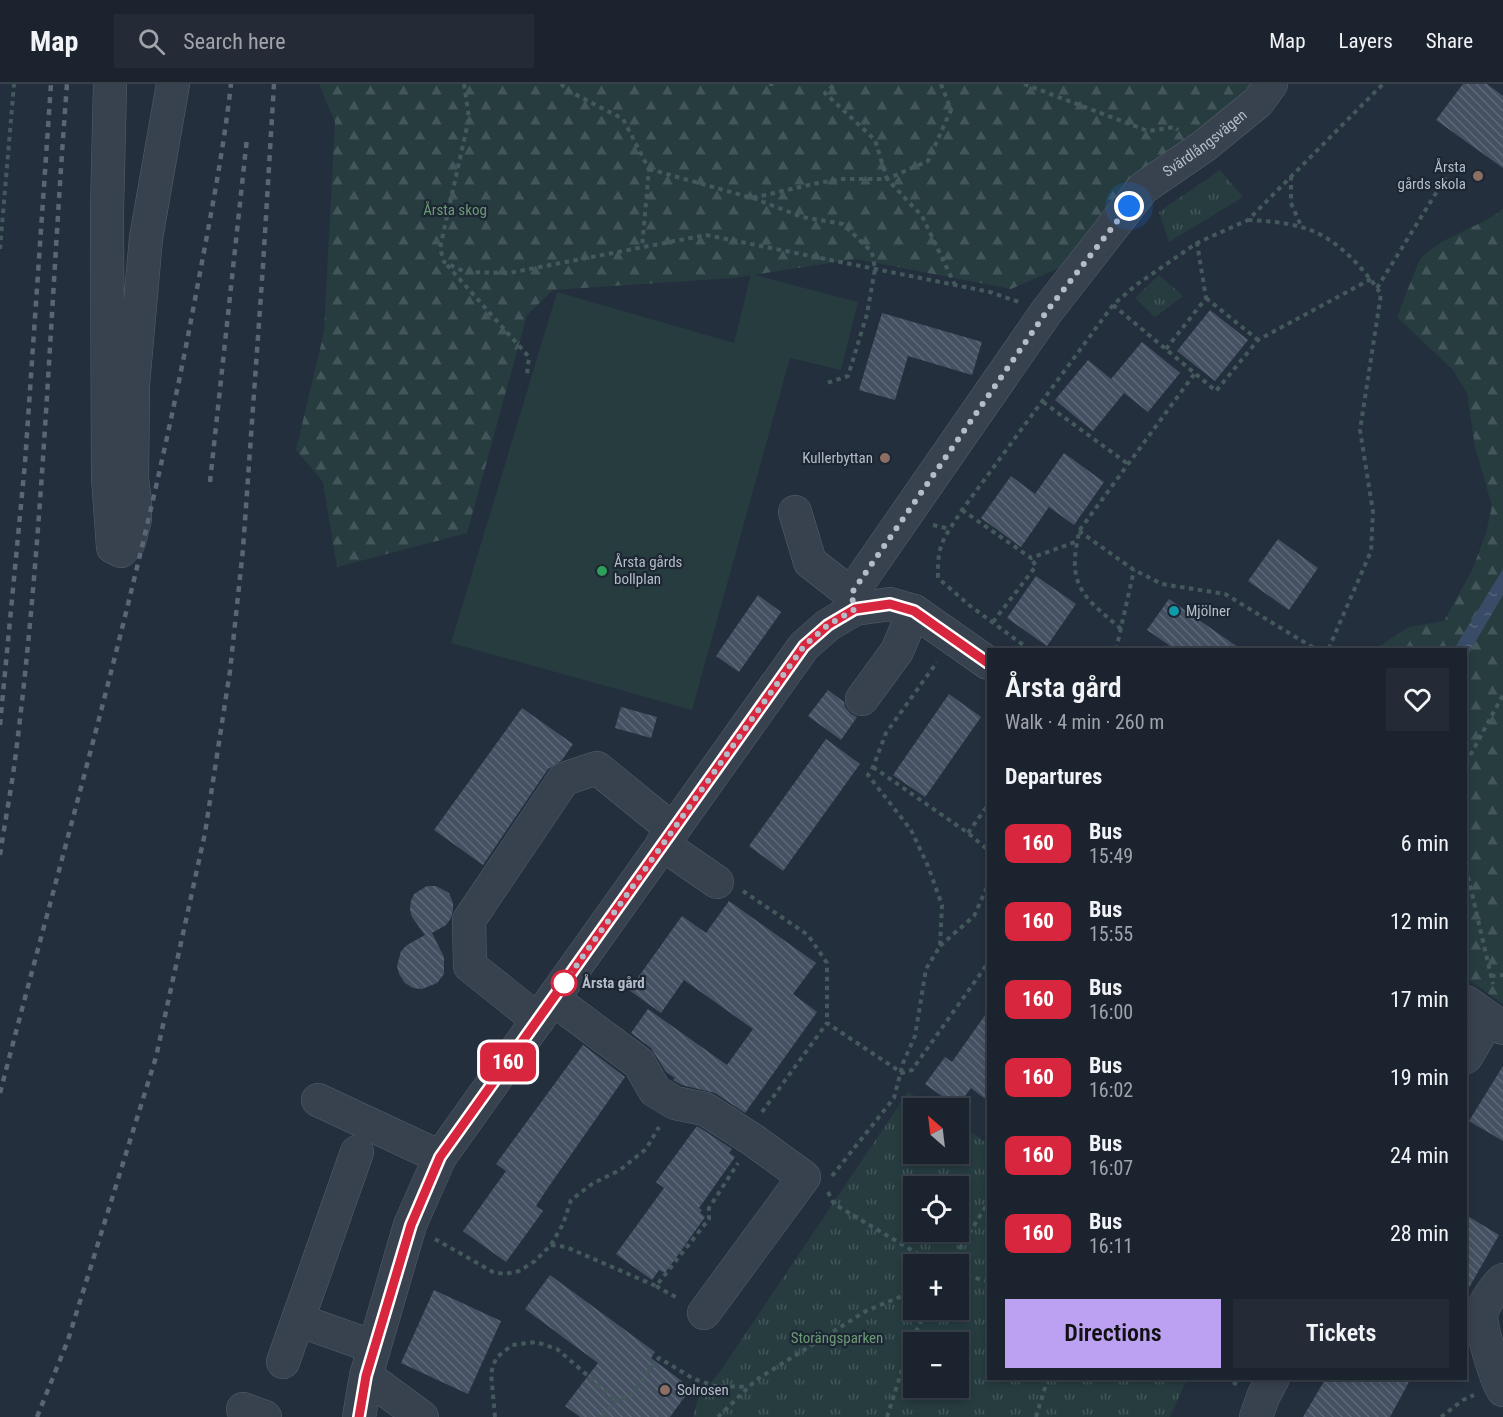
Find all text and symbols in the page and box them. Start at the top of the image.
search box [114,14,534,68]
text: Map [30,25,78,58]
icon: search [135,25,168,58]
text: Search here [183,29,286,54]
text: Map [1269,29,1306,53]
text: Layers [1339,29,1393,53]
text: Share [1426,29,1473,53]
street label: Svärdlångsvägen [1159,106,1250,181]
place label: Årsta gårds skola [1398,158,1466,193]
marker: Årsta gårds skola [1471,169,1485,183]
your location [1114,191,1144,221]
park label: Årsta skog [423,201,487,219]
place label: Kullerbyttan [802,449,873,467]
marker: Kullerbyttan [878,451,892,465]
place label: Årsta gårds bollplan [614,553,683,588]
marker: Årsta gårds bollplan [595,564,609,578]
place label: Mjölner [1186,602,1231,620]
marker: Mjölner [1167,604,1181,618]
button: heart [1386,668,1449,731]
text: Årsta gård [1005,671,1122,704]
text: Walk · 4 min · 260 m [1005,710,1164,734]
text: Departures [1005,764,1102,789]
text: Bus [1089,819,1122,844]
text: 160 [1022,831,1054,855]
text: 6 min [1401,831,1449,856]
text: 15:49 [1089,844,1133,868]
text: Bus [1089,897,1122,922]
text: 160 [1022,909,1054,933]
text: 12 min [1390,909,1449,934]
text: 15:55 [1089,922,1133,946]
marker: Årsta gård [551,970,577,996]
place label: Årsta gård [582,974,645,992]
text: Bus [1089,975,1122,1000]
text: 160 [1022,987,1054,1011]
text: 17 min [1390,987,1449,1012]
text: 16:00 [1089,1000,1133,1024]
line badge: 160 [474,1042,542,1082]
text: 160 [492,1050,524,1074]
text: Bus [1089,1053,1122,1078]
text: 160 [1022,1065,1054,1089]
text: 19 min [1390,1065,1449,1090]
text: 16:02 [1089,1078,1133,1102]
north arrow [903,1098,969,1164]
map controls [903,1098,969,1398]
text: Bus [1089,1131,1122,1156]
text: 160 [1022,1143,1054,1167]
text: 24 min [1390,1143,1449,1168]
text: 16:07 [1089,1156,1133,1180]
button: locate [903,1176,969,1242]
text: Bus [1089,1209,1122,1234]
text: 160 [1022,1221,1054,1245]
text: 28 min [1390,1221,1449,1246]
text: 16:11 [1089,1234,1133,1258]
button: + [903,1254,969,1320]
button: Directions [1005,1299,1221,1368]
button: Tickets [1233,1299,1449,1368]
park label: Storängsparken [791,1329,883,1347]
button: − [903,1332,969,1398]
place label: Solrosen [677,1381,729,1399]
marker: Solrosen [658,1383,672,1397]

